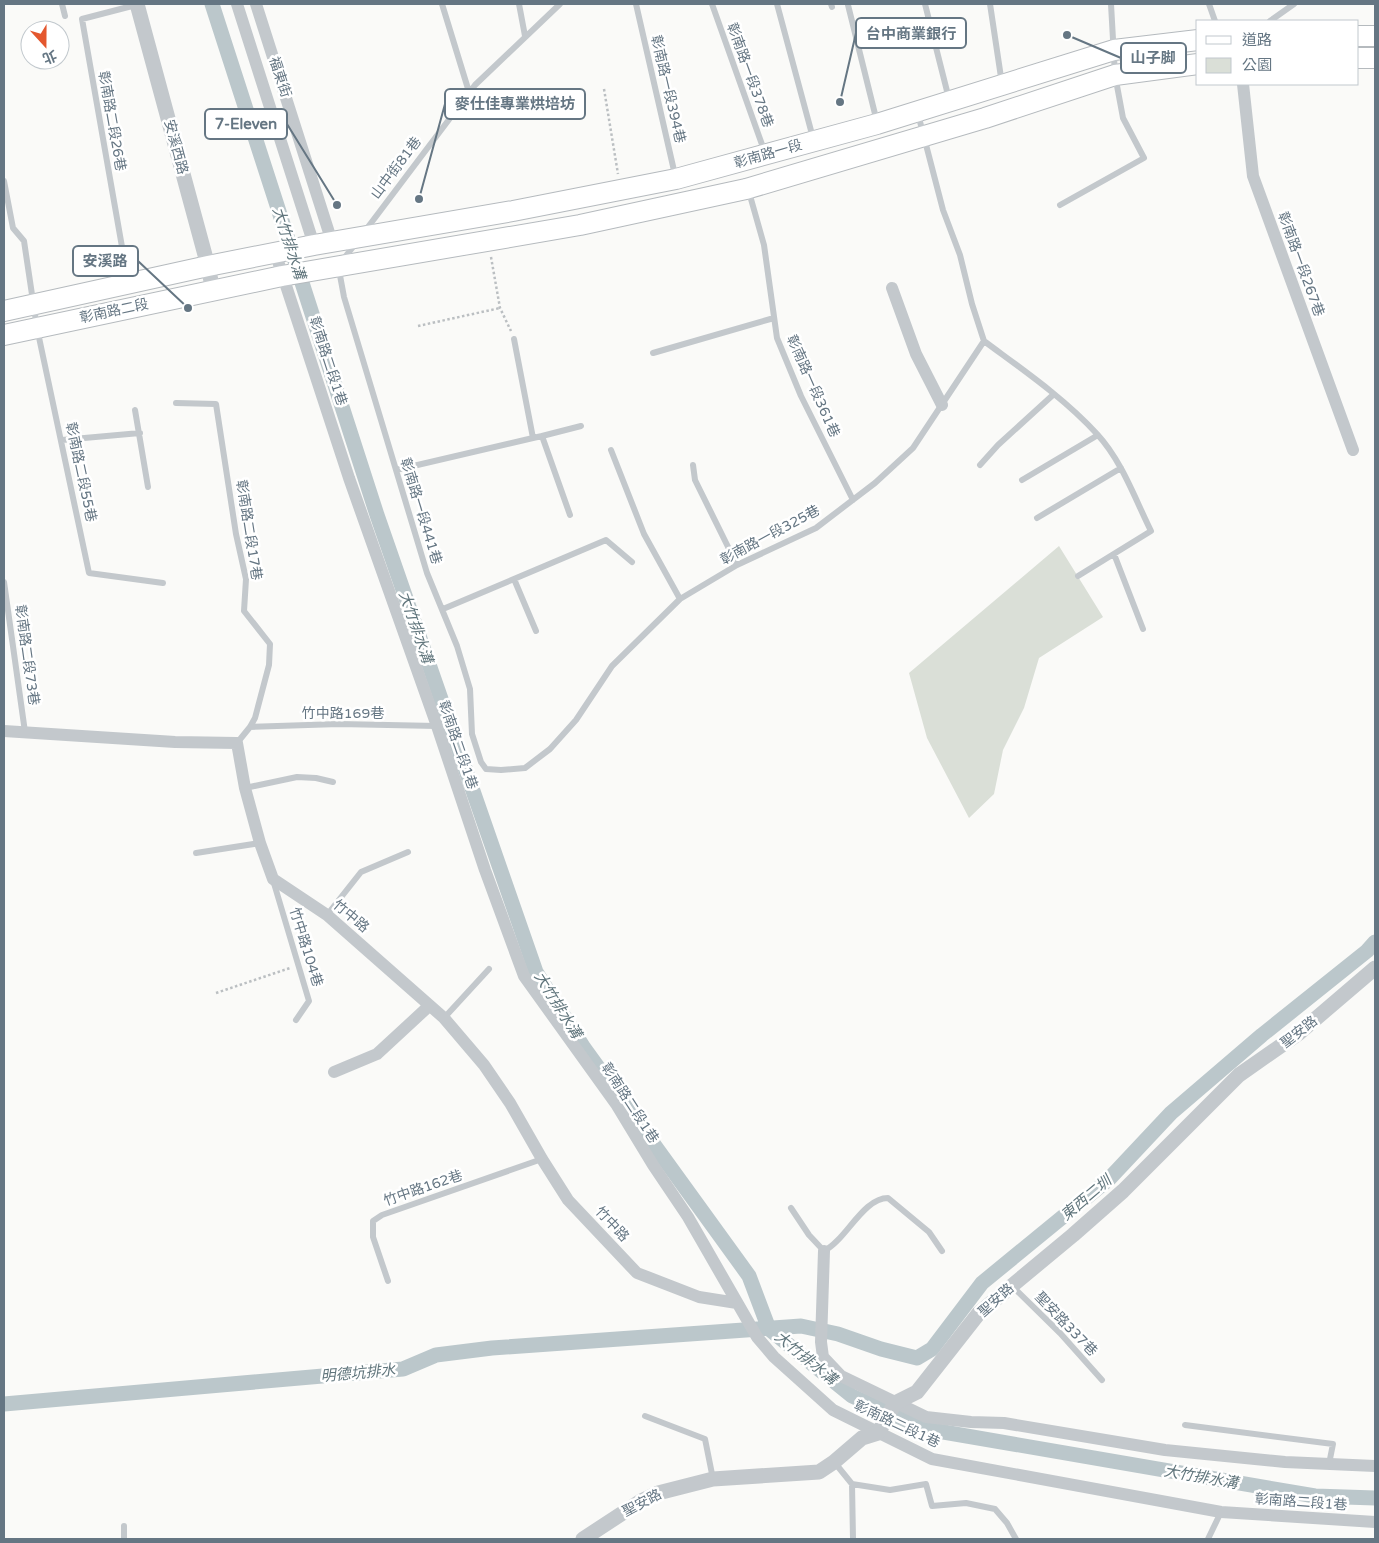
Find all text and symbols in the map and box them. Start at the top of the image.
callout: 台中商業銀行 [856,18,966,48]
north arrow [20,20,70,70]
street label: 彰南路一段378巷 [723,20,777,130]
legend [1196,20,1359,85]
text: 台中商業銀行 [866,25,956,43]
text: 道路 [1242,31,1272,49]
street label: 彰南路一段394巷 [647,33,689,145]
callout: 山子脚 [1121,43,1186,73]
text: 北 [40,46,59,67]
text: 山子脚 [1130,49,1176,67]
street label: 福東街 [265,54,295,100]
text: 公園 [1242,56,1272,74]
street label: 彰南路二段26巷 [95,69,129,173]
callout: 麥仕佳專業烘培坊 [445,89,585,119]
text: 麥仕佳專業烘培坊 [455,95,575,113]
callout: 7-Eleven [205,109,287,139]
text: 7-Eleven [215,115,277,133]
street label: 安溪西路 [161,118,191,176]
street label: 山中街81巷 [367,133,425,203]
street label: 彰南路一段 [732,136,804,172]
water label: 大竹排水溝 [269,205,310,283]
street label: 彰南路一段267巷 [1274,209,1328,319]
callout: 安溪路 [73,246,138,276]
text: 安溪路 [82,252,128,270]
street label: 彰南路二段 [78,295,150,327]
street label: 彰南路二段1巷 [306,314,350,408]
street label: 彰南路一段361巷 [783,332,843,440]
street label: 彰南路二段55巷 [62,421,100,523]
street label: 彰南路一段441巷 [397,456,445,566]
street label: 彰南路二段17巷 [233,478,265,582]
street label: 彰南路一段325巷 [717,502,823,568]
water label: 大竹排水溝 [395,589,437,667]
street label: 彰南路二段73巷 [12,604,42,706]
street label: 彰南路二段1巷 [435,698,481,792]
street label: 竹中路169巷 [302,705,384,722]
street label: 竹中路 [329,896,373,936]
street label: 竹中路104巷 [286,905,326,989]
water label: 大竹排水溝 [530,968,587,1043]
street label: 聖安路 [1277,1012,1321,1052]
street label: 彰南路二段1巷 [598,1059,662,1147]
street label: 竹中路162巷 [381,1167,465,1209]
water label: 東西二圳 [1057,1171,1116,1224]
street label: 竹中路 [591,1203,633,1245]
street label: 聖安路 [975,1280,1017,1320]
street label: 聖安路337巷 [1031,1288,1101,1360]
water label: 大竹排水溝 [771,1327,842,1390]
water label: 明德坑排水 [320,1361,397,1385]
street label: 彰南路二段1巷 [851,1397,943,1451]
water label: 大竹排水溝 [1162,1462,1241,1493]
street label: 聖安路 [619,1486,665,1520]
street label: 彰南路二段1巷 [1254,1490,1348,1514]

